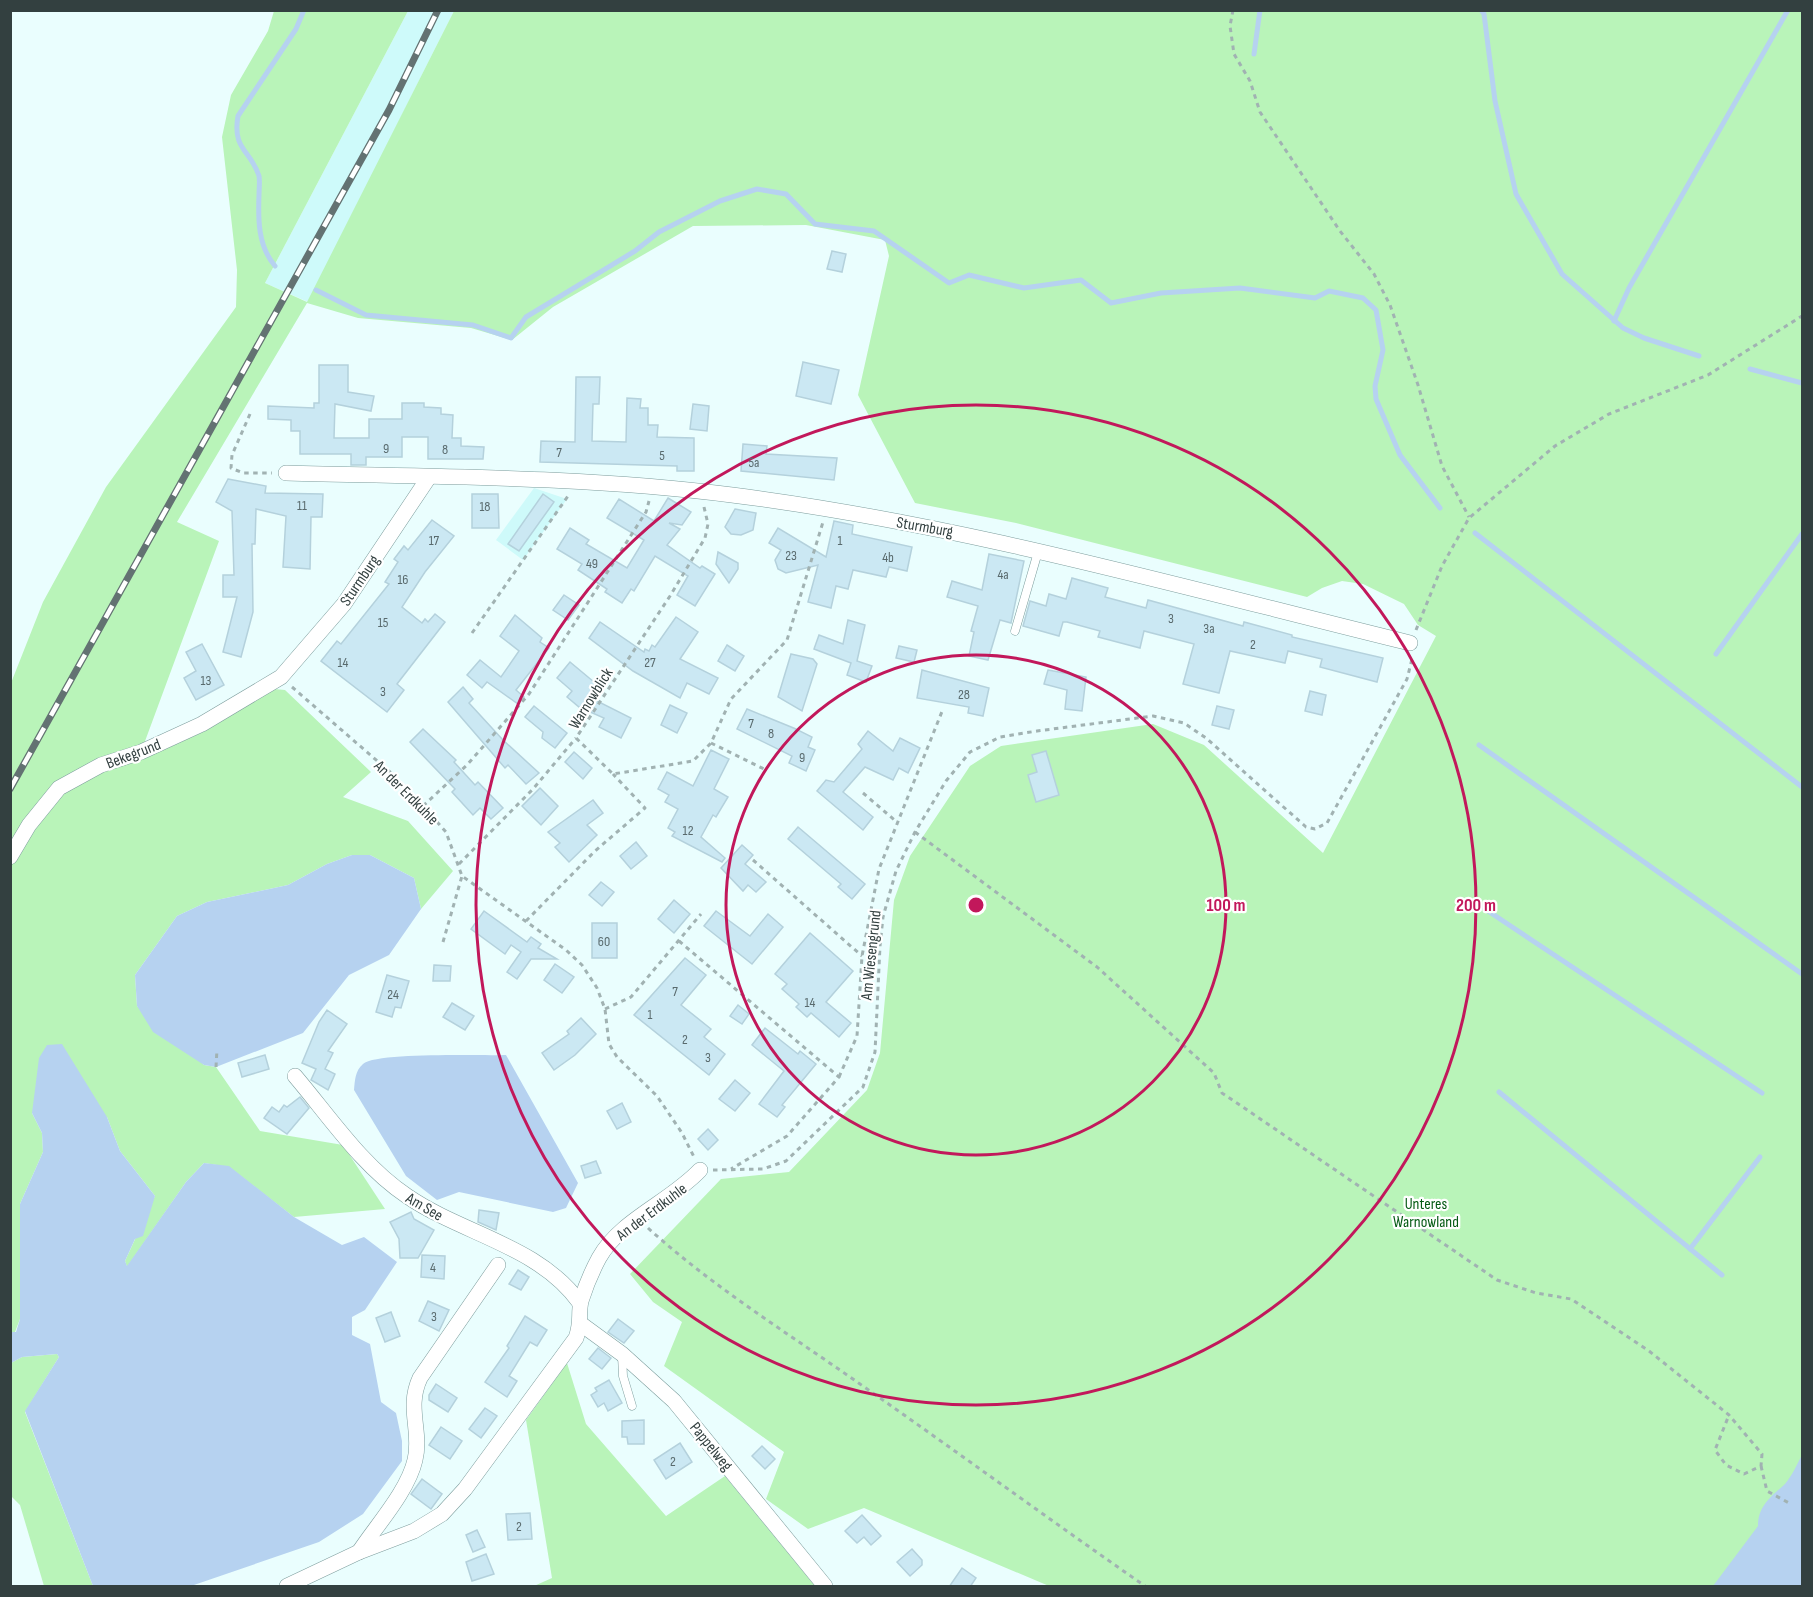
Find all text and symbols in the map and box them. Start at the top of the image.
house number: 9 [383,440,389,457]
house number: 8 [442,441,448,458]
house number: 7 [556,444,562,461]
house number: 5 [659,447,665,464]
house number: 5a [748,454,760,471]
house number: 11 [297,497,307,514]
house number: 18 [479,498,491,515]
street label: Sturmburg [895,513,955,542]
house number: 17 [429,532,440,549]
house number: 1 [838,532,843,549]
house number: 23 [785,547,797,564]
house number: 4b [882,549,894,566]
street label: Sturmburg [336,552,384,610]
house number: 49 [586,555,598,572]
house number: 4a [997,566,1009,583]
house number: 16 [397,571,409,588]
house number: 3 [1168,610,1174,627]
house number: 15 [378,614,389,631]
house number: 3a [1203,620,1215,637]
house number: 2 [1250,636,1256,653]
house number: 14 [338,654,349,671]
house number: 27 [644,654,656,671]
street label: Warnowblick [565,665,617,733]
house number: 13 [201,672,212,689]
house number: 3 [380,683,386,700]
house number: 28 [958,686,970,703]
house number: 7 [748,715,754,732]
house number: 8 [768,725,774,742]
street label: Bekegrund [104,735,164,773]
house number: 9 [799,749,805,766]
street label: An der Erdkuhle [369,756,442,829]
house number: 12 [683,822,694,839]
centre of rings [966,895,986,915]
text: 100 m [1207,895,1246,916]
text: 200 m [1456,895,1496,916]
street label: Am Wiesengrund [857,909,886,1002]
house number: 60 [598,933,610,950]
house number: 7 [672,983,678,1000]
house number: 24 [387,986,399,1003]
house number: 14 [805,994,816,1011]
house number: 1 [648,1006,653,1023]
house number: 2 [682,1031,688,1048]
house number: 3 [705,1049,711,1066]
street label: An der Erdkuhle [612,1179,691,1245]
street label: Am See [401,1189,446,1225]
park label: Unteres Warnowland [1393,1195,1459,1232]
house number: 4 [430,1259,436,1276]
house number: 3 [431,1308,437,1325]
street label: Pappelweg [685,1419,736,1475]
house number: 2 [670,1453,676,1470]
house number: 2 [516,1518,522,1535]

